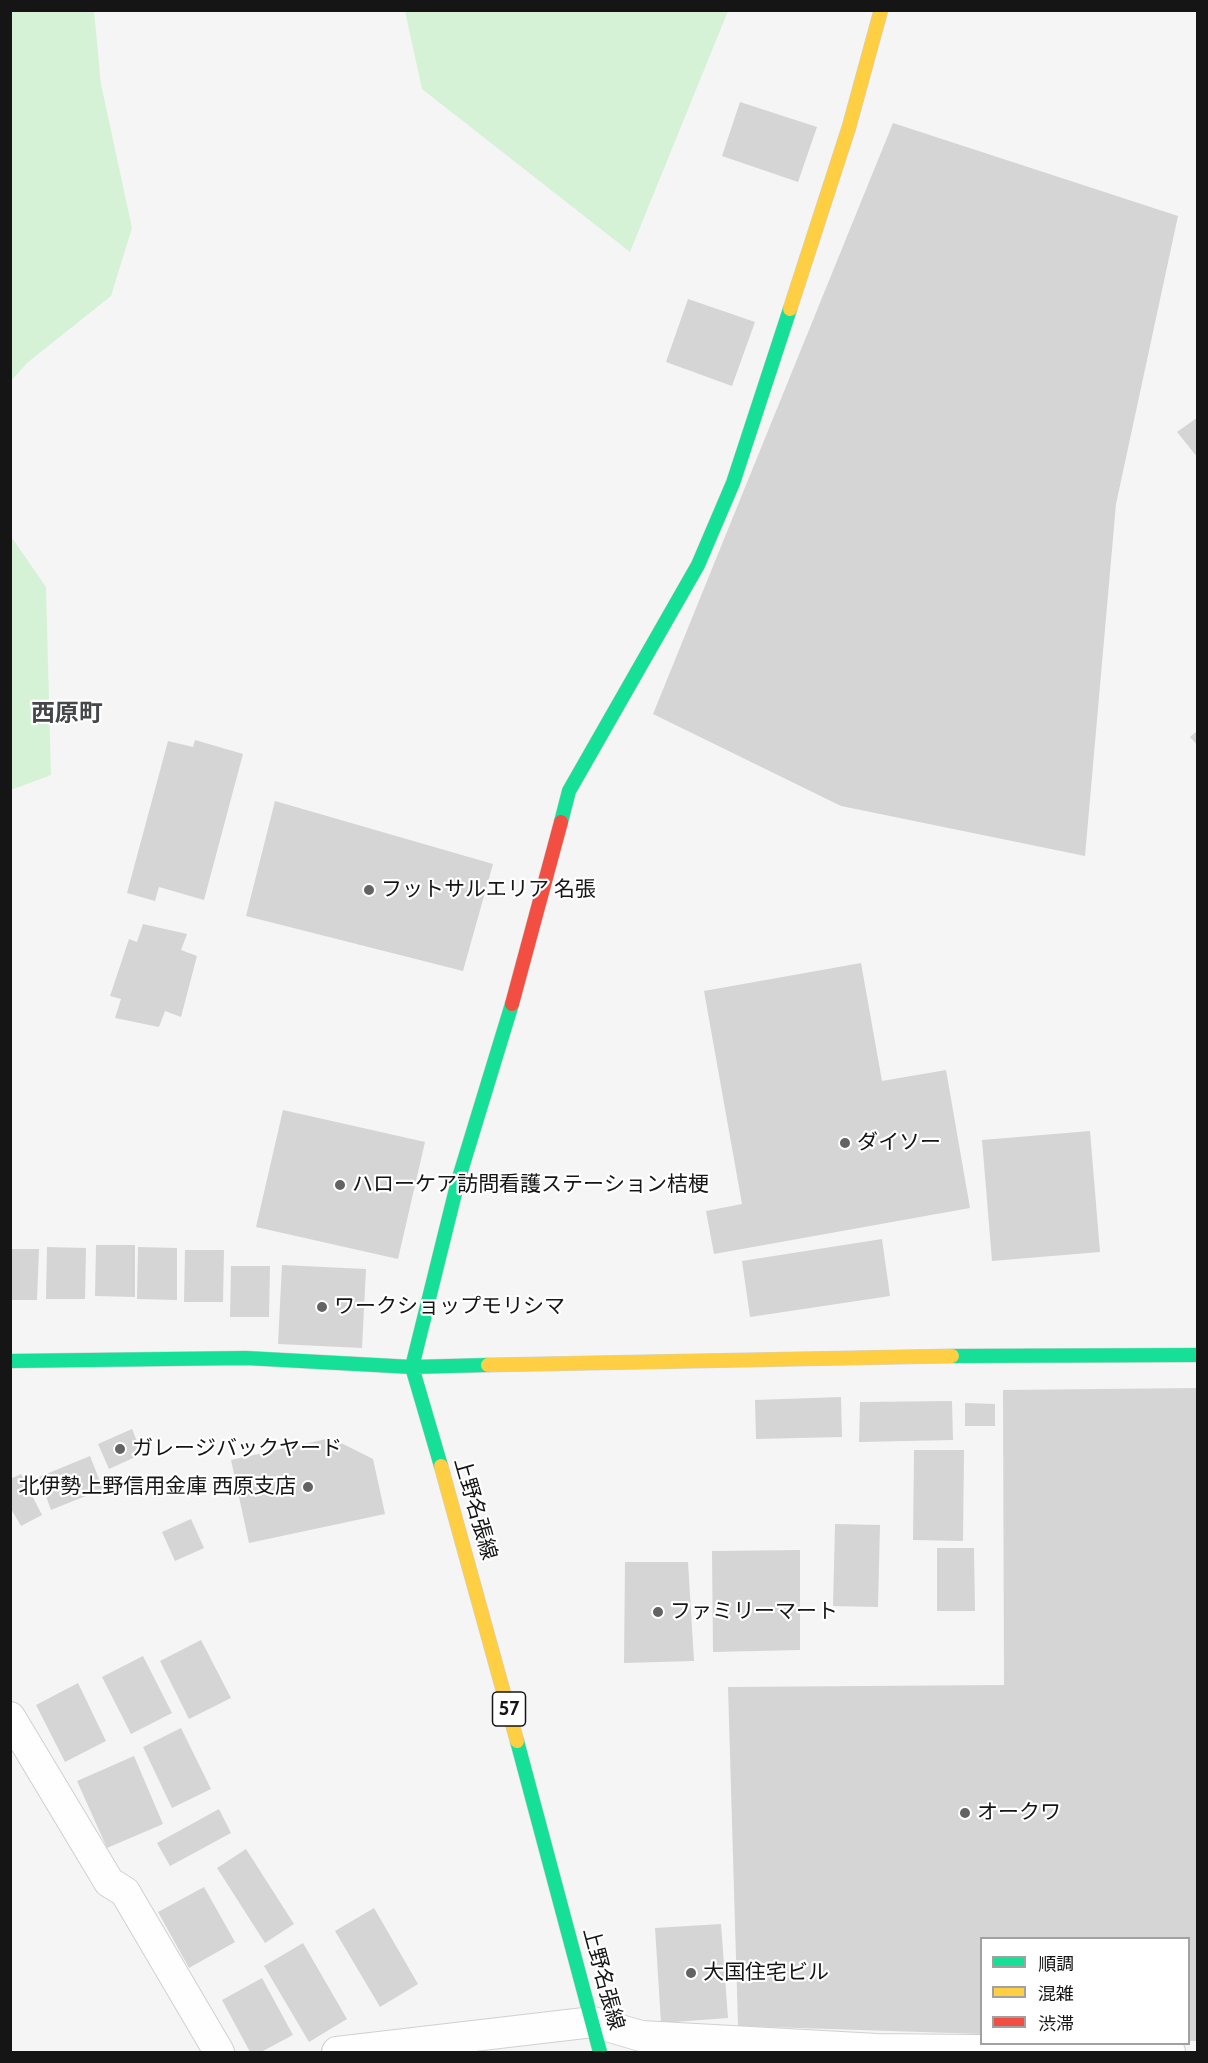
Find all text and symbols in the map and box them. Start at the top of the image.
district label: 西原町 [31,700,103,728]
place label: フットサルエリア 名張 [381,877,596,903]
marker: フットサルエリア 名張 [362,883,376,897]
place label: ダイソー [857,1130,941,1156]
marker: ダイソー [838,1136,852,1150]
place label: ハローケア訪問看護ステーション桔梗 [352,1172,709,1198]
marker: ハローケア訪問看護ステーション桔梗 [333,1178,347,1192]
place label: ワークショップモリシマ [334,1294,565,1320]
marker: ワークショップモリシマ [315,1300,329,1314]
place label: ガレージバックヤード [132,1436,342,1462]
marker: ガレージバックヤード [113,1442,127,1456]
street label: 上野名張線 [448,1455,502,1563]
place label: 北伊勢上野信用金庫 西原支店 [18,1474,296,1500]
marker: 北伊勢上野信用金庫 西原支店 [301,1480,315,1494]
place label: ファミリーマート [670,1599,838,1625]
marker: ファミリーマート [651,1605,665,1619]
road number: 57 [492,1692,526,1726]
place label: オークワ [977,1800,1061,1826]
marker: オークワ [958,1806,972,1820]
street label: 上野名張線 [577,1925,629,2033]
legend [980,1937,1190,2045]
text: 順調 [1038,1953,1074,1975]
place label: 大国住宅ビル [703,1960,829,1986]
marker: 大国住宅ビル [684,1966,698,1980]
text: 混雑 [1038,1983,1074,2005]
text: 渋滞 [1038,2013,1074,2035]

